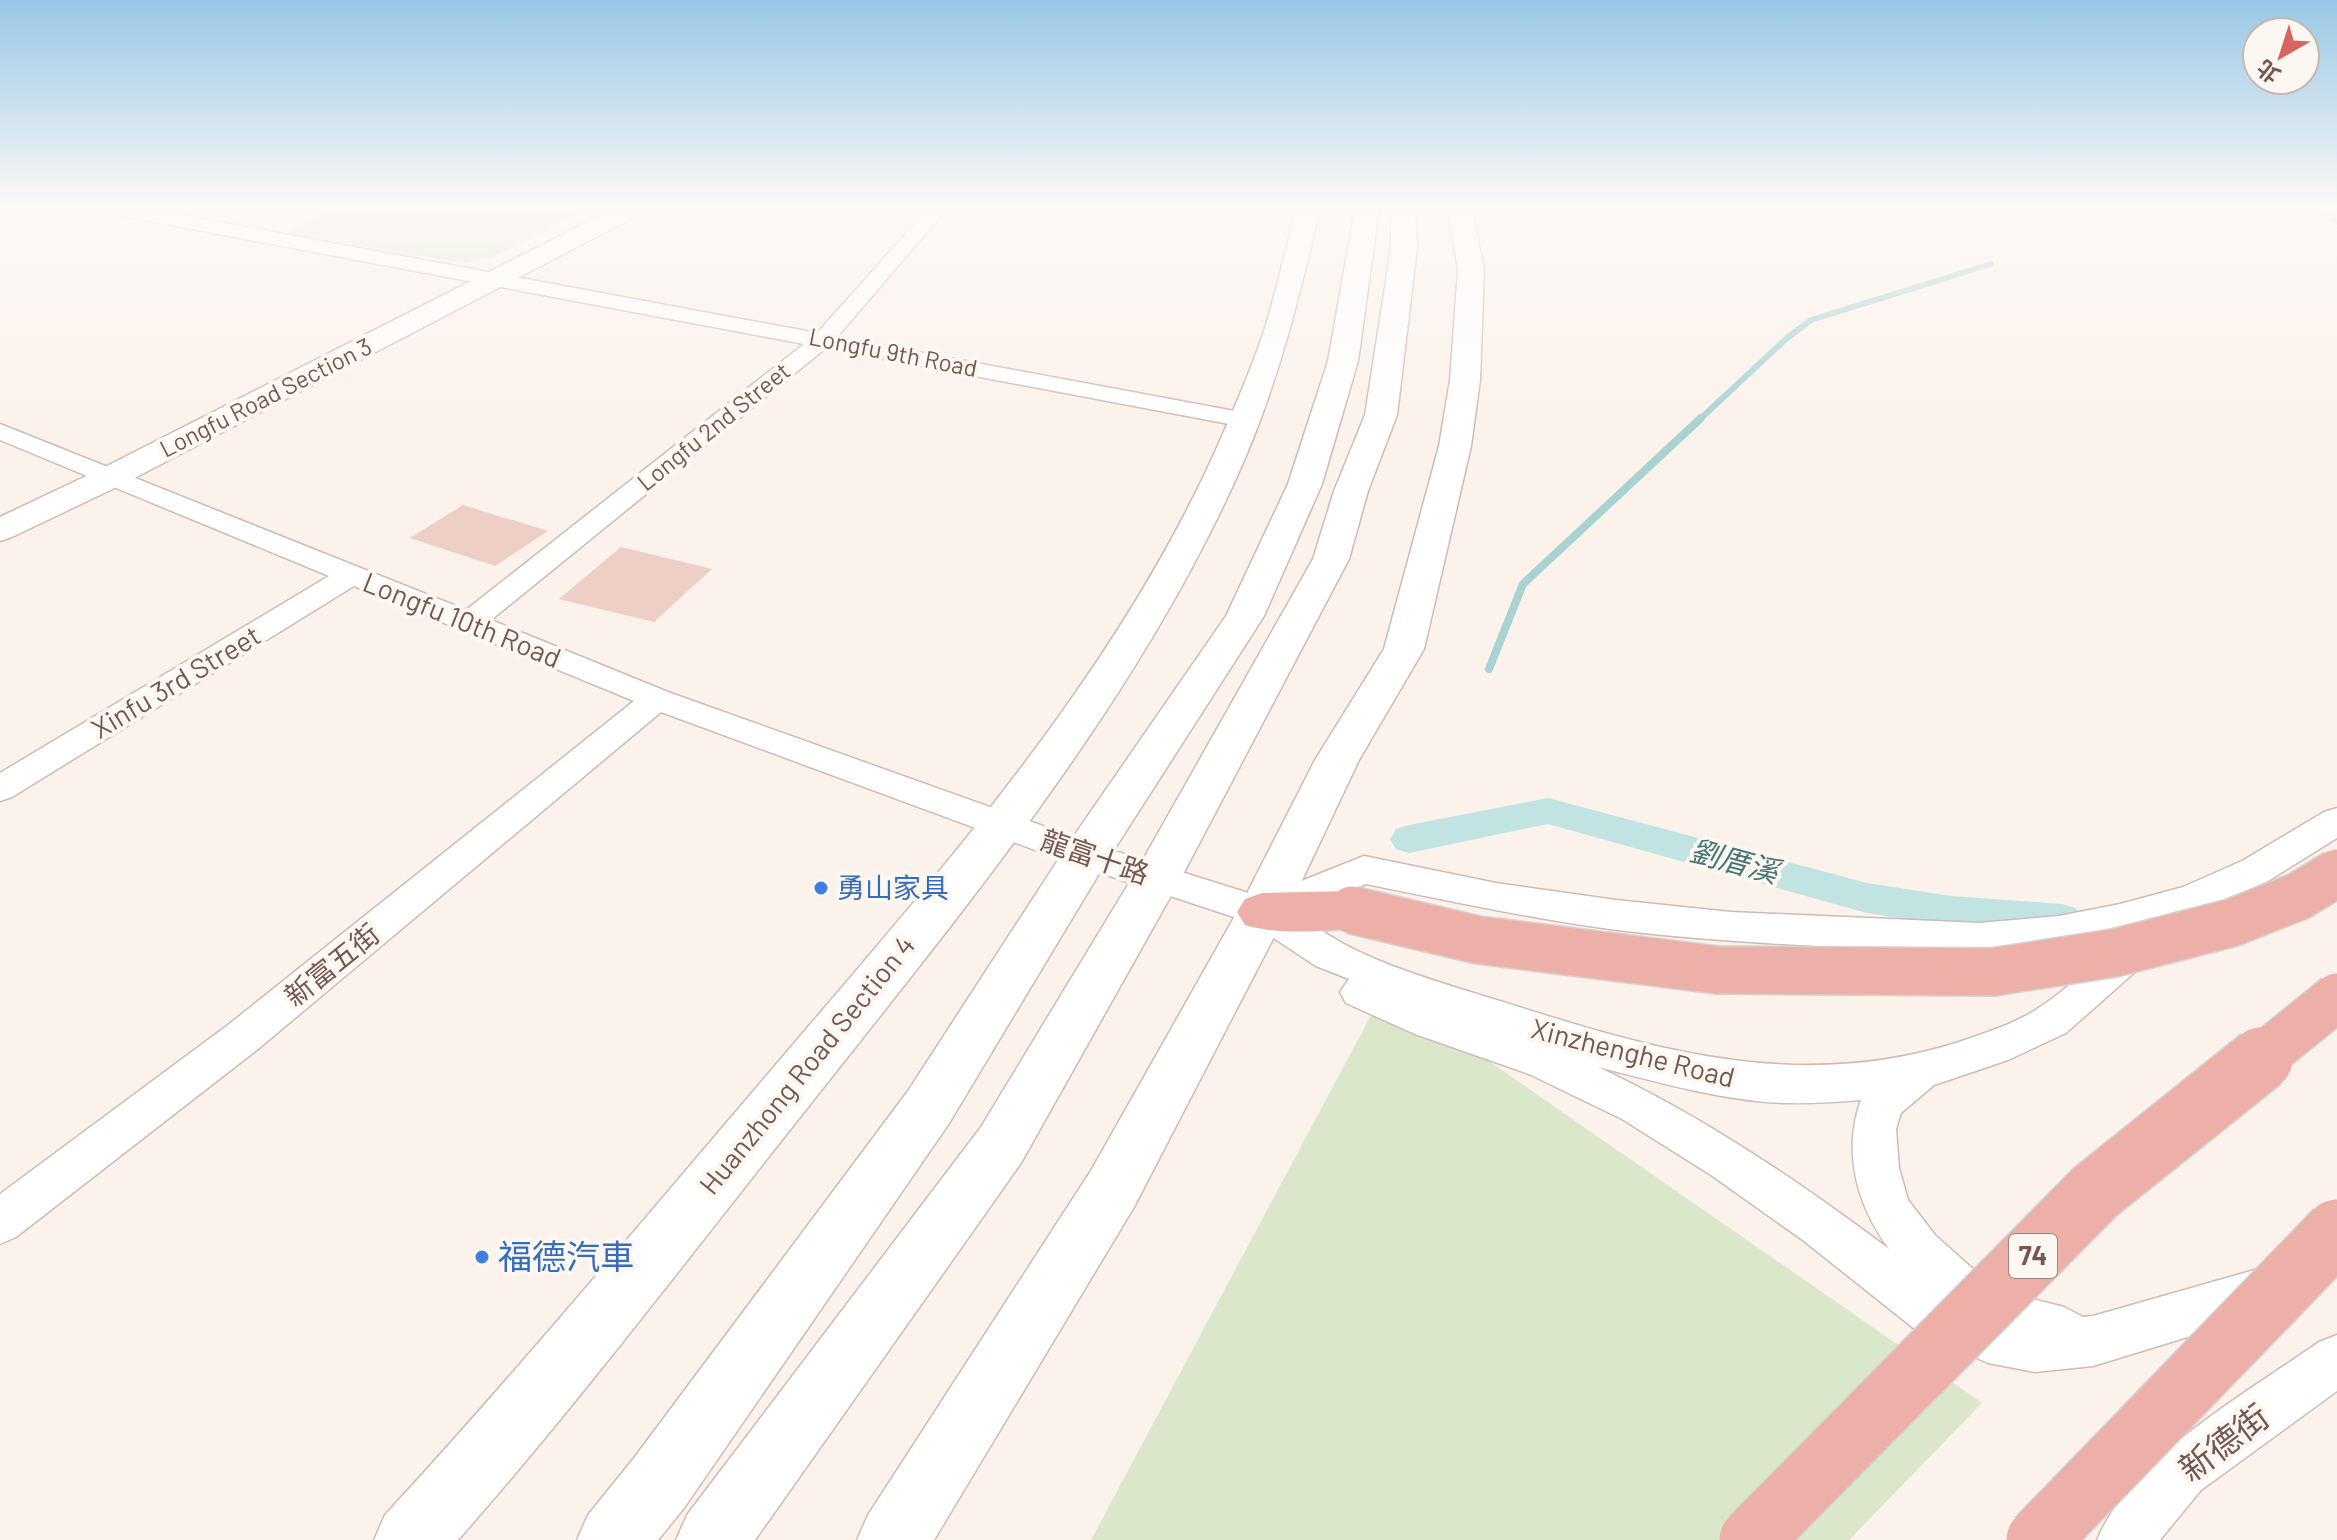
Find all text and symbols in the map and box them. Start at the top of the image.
north arrow [2241,16,2321,96]
text: 北 [2251,55,2285,89]
street label: Longfu 9th Road [807,321,980,382]
street label: Longfu Road Section 3 [155,331,376,463]
street label: Longfu 2nd Street [631,355,795,496]
street label: Longfu 10th Road [359,564,566,674]
street label: Xinfu 3rd Street [85,617,266,745]
street label: 龍富十路 [1037,822,1154,890]
water label: 劉厝溪 [1686,831,1787,890]
place label: 勇山家具 [837,870,949,904]
marker: 勇山家具 [812,879,830,897]
street label: 新富五街 [277,916,386,1013]
street label: Huanzhong Road Section 4 [691,928,921,1201]
street label: Xinzhenghe Road [1528,1010,1738,1094]
road number: 74 [2009,1234,2057,1278]
place label: 福德汽車 [498,1235,634,1276]
marker: 福德汽車 [473,1248,491,1266]
street label: 新德街 [2170,1395,2276,1489]

